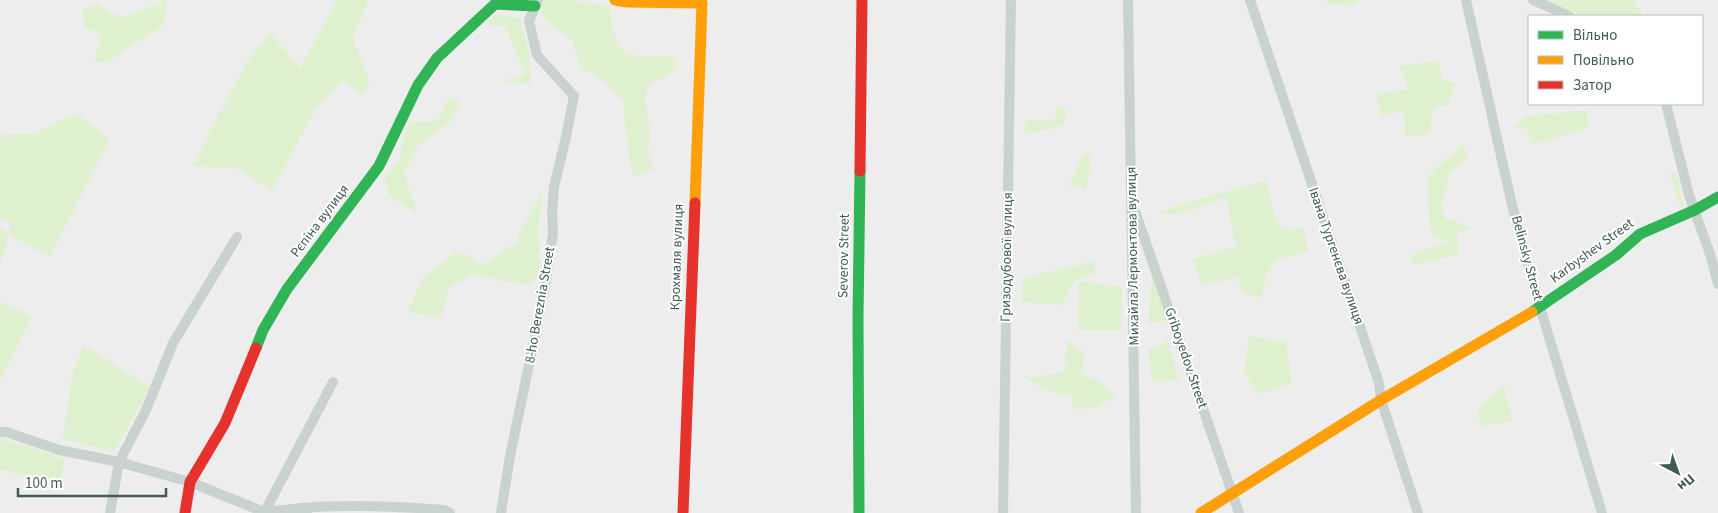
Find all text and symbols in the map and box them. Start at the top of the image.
legend [1528,15,1703,105]
text: Вільно [1573,25,1617,46]
text: Повільно [1573,50,1634,71]
text: Затор [1573,75,1612,96]
street label: Михайла Лермонтова вулиця [1121,166,1145,346]
street label: Рєпіна вулиця [286,180,354,262]
street label: Івана Тургенєва вулиця [1303,185,1369,327]
street label: Гризодубової вулиця [996,192,1018,322]
street label: Крохмаля вулиця [665,203,689,311]
street label: Severov Street [833,213,855,298]
street label: Belinsky Street [1506,213,1548,303]
street label: Karbyshev Street [1546,214,1638,288]
street label: 8-ho Bereznia Street [520,245,560,365]
street label: Griboyedov Street [1159,305,1213,411]
north arrow [1653,448,1703,498]
scale bar [18,466,165,498]
text: Пн [1673,469,1699,495]
text: 100 m [25,473,63,494]

